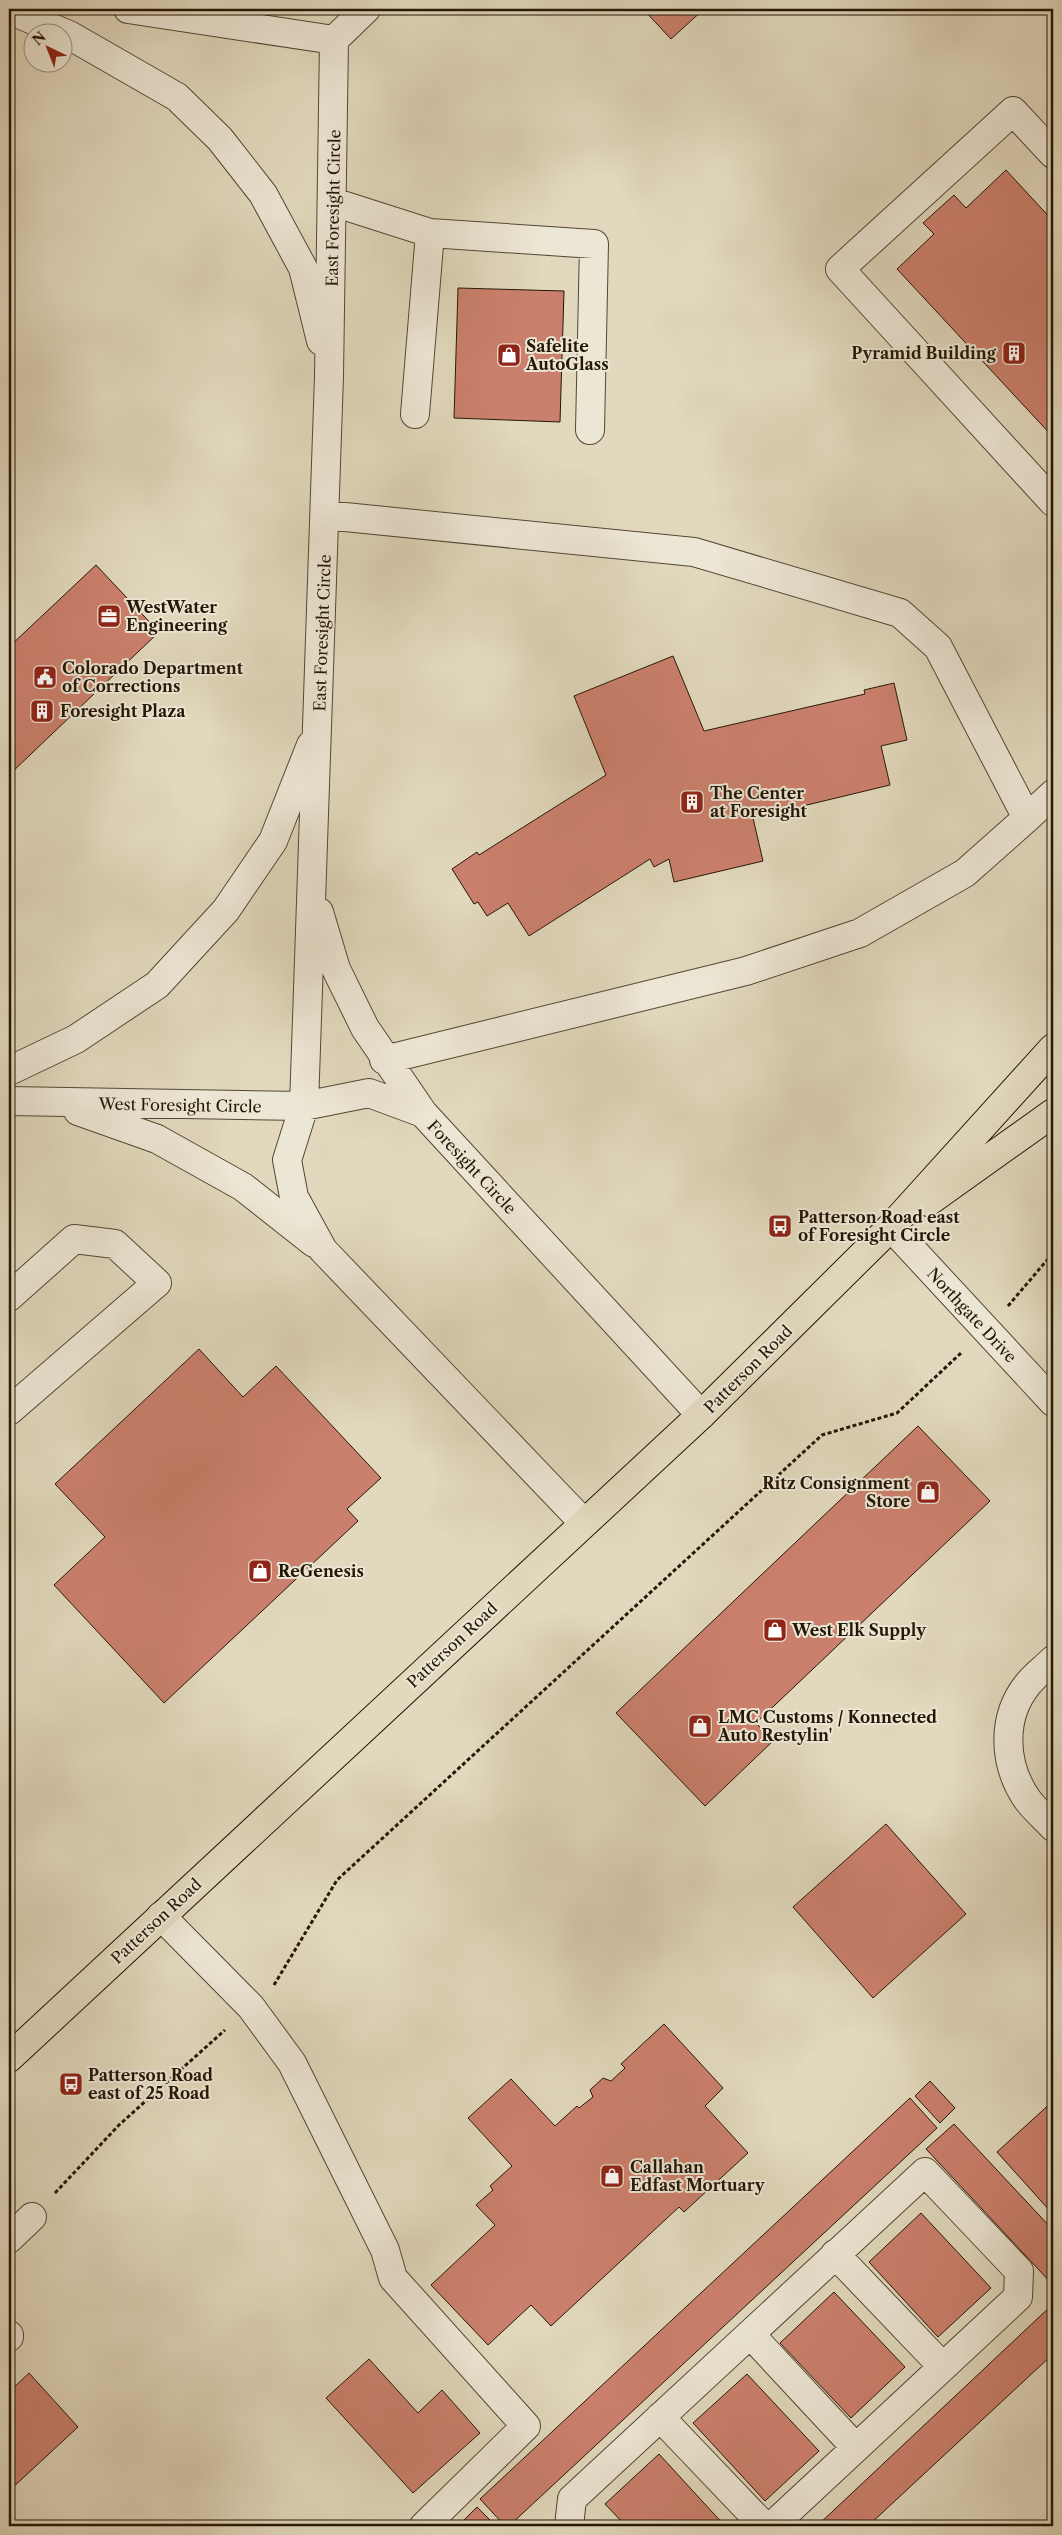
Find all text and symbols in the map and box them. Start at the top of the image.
north arrow [22,22,72,72]
text: N [29,28,50,49]
street label: East Foresight Circle [322,129,344,287]
place label: Safelite AutoGlass [525,336,609,374]
building icon: Pyramid Building [1001,340,1027,366]
shop icon: Safelite AutoGlass [496,342,522,368]
place label: Pyramid Building [851,343,997,363]
street label: East Foresight Circle [309,554,335,712]
place label: WestWater Engineering [125,597,228,635]
office icon: WestWater Engineering [96,603,122,629]
place label: Colorado Department of Corrections [62,658,244,696]
public building icon: Colorado Department of Corrections [32,664,58,690]
building icon: Foresight Plaza [29,698,55,724]
place label: Foresight Plaza [60,701,186,721]
place label: The Center at Foresight [710,783,808,821]
building icon: The Center at Foresight [679,789,705,815]
street label: West Foresight Circle [97,1094,262,1116]
street label: Foresight Circle [423,1116,521,1218]
place label: Patterson Road east of Foresight Circle [798,1207,960,1245]
bus stop icon: Patterson Road east of Foresight Circle [767,1213,793,1239]
street label: Northgate Drive [923,1263,1021,1367]
street label: Patterson Road [700,1321,796,1417]
place label: Ritz Consignment Store [762,1473,911,1511]
shop icon: Ritz Consignment Store [915,1479,941,1505]
shop icon: ReGenesis [247,1558,273,1584]
place label: ReGenesis [278,1561,364,1581]
street label: Patterson Road [403,1598,502,1692]
shop icon: West Elk Supply [762,1617,788,1643]
place label: West Elk Supply [791,1620,927,1640]
place label: LMC Customs / Konnected Auto Restylin' [717,1707,937,1745]
shop icon: LMC Customs / Konnected Auto Restylin' [687,1713,713,1739]
street label: Patterson Road [107,1874,206,1968]
place label: Patterson Road east of 25 Road [88,2065,213,2103]
bus stop icon: Patterson Road east of 25 Road [58,2071,84,2097]
place label: Callahan Edfast Mortuary [630,2157,766,2195]
shop icon: Callahan Edfast Mortuary [599,2163,625,2189]

